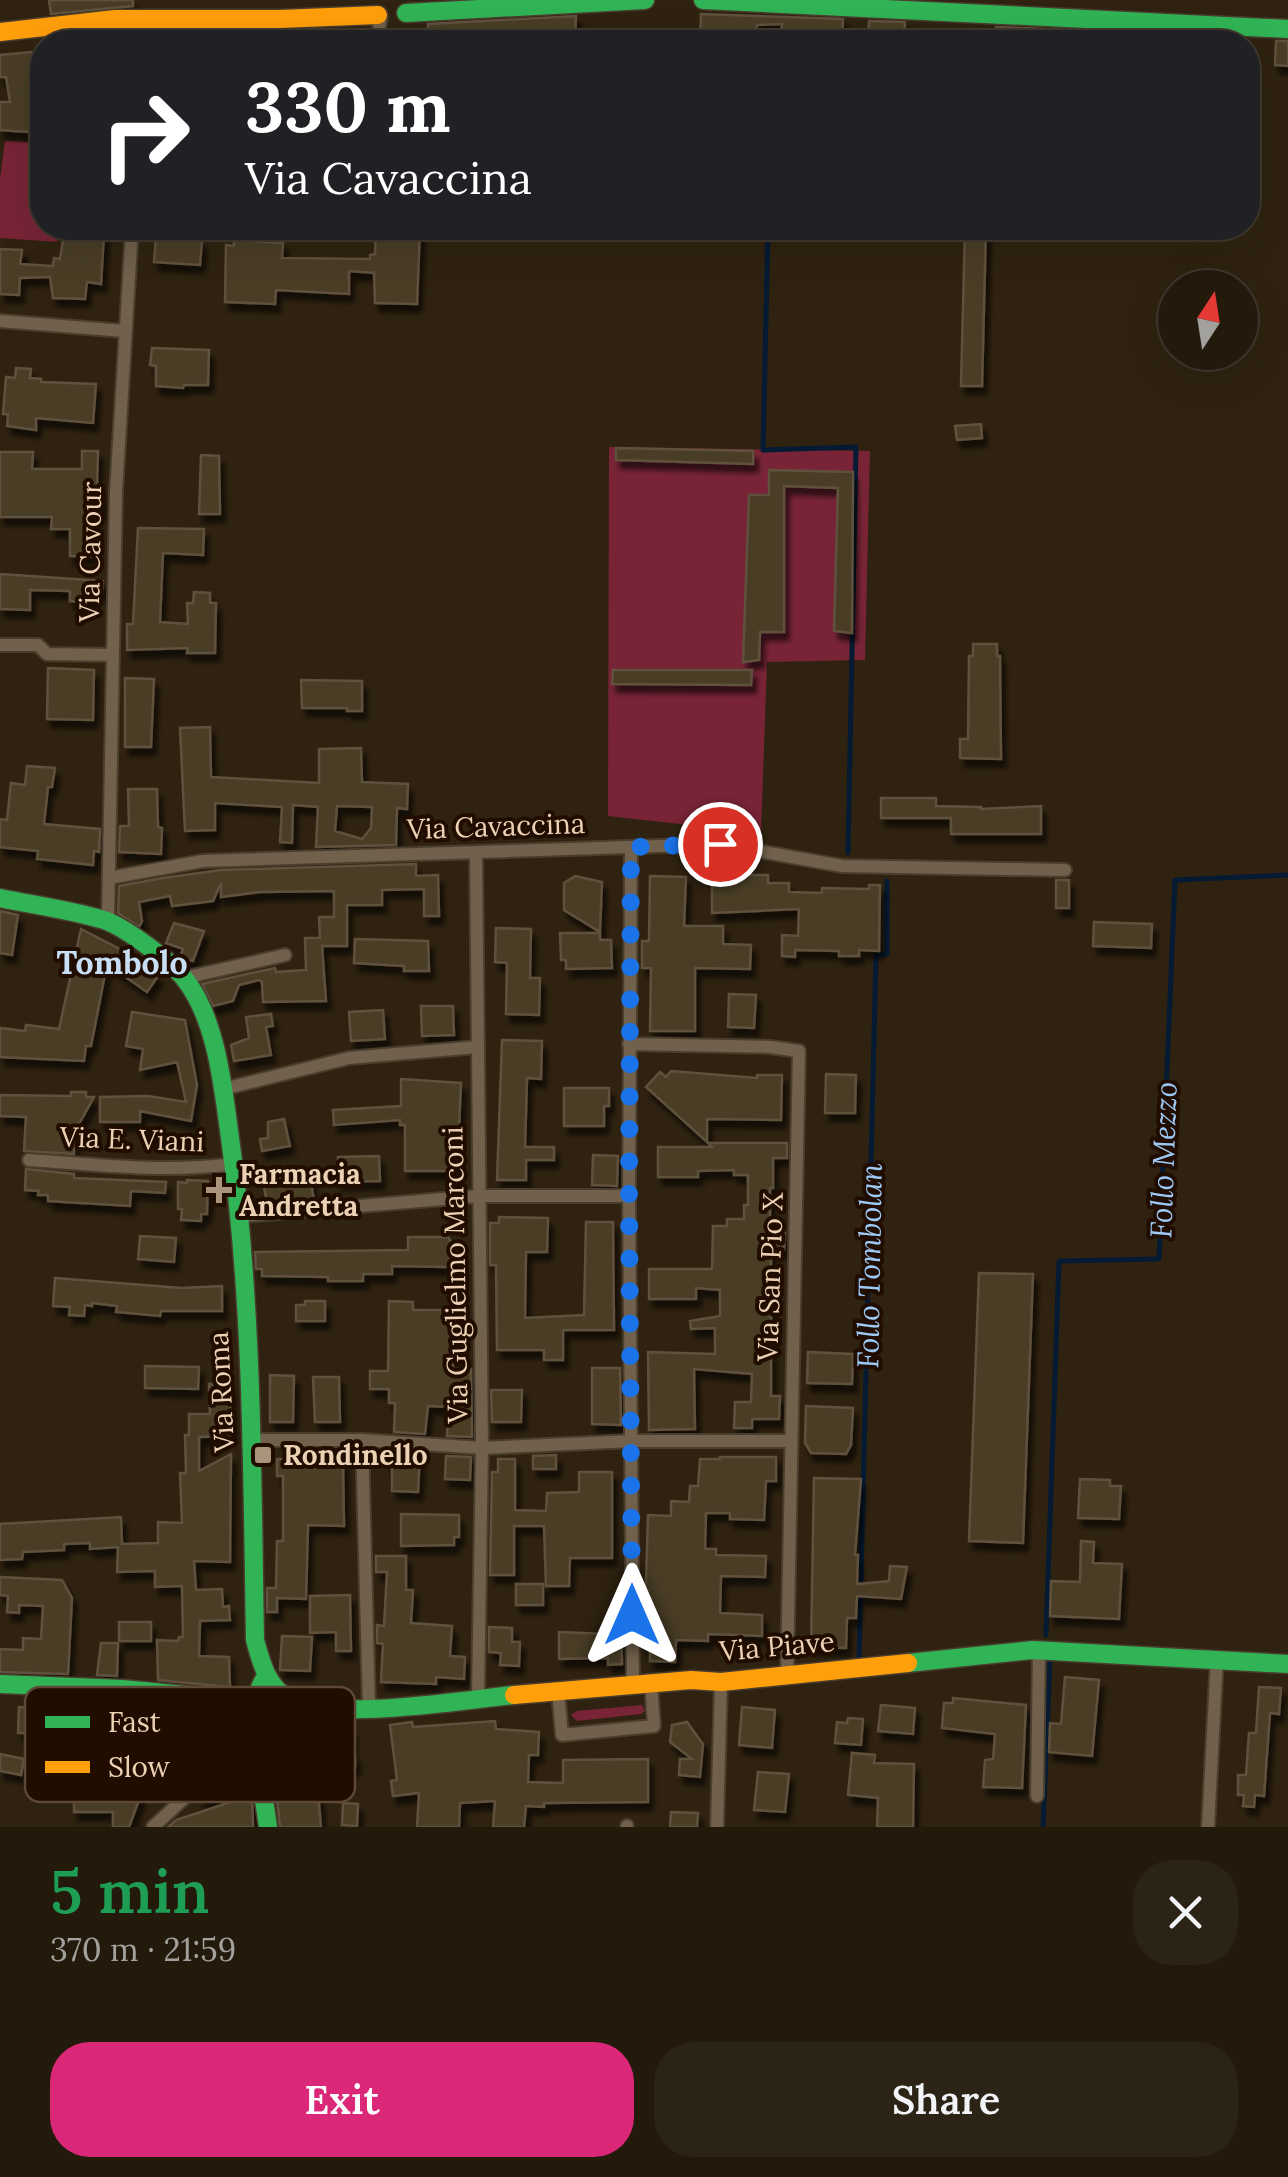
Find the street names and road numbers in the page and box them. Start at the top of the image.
street label: Via Cavour [71,481,109,624]
street label: Via Cavaccina [405,805,586,847]
street label: Via E. Viani [58,1118,205,1160]
street label: Via Guglielmo Marconi [434,1126,476,1425]
street label: Via San Pio X [749,1191,791,1363]
street label: Via Roma [200,1331,242,1454]
street label: Via Piave [717,1623,836,1669]

